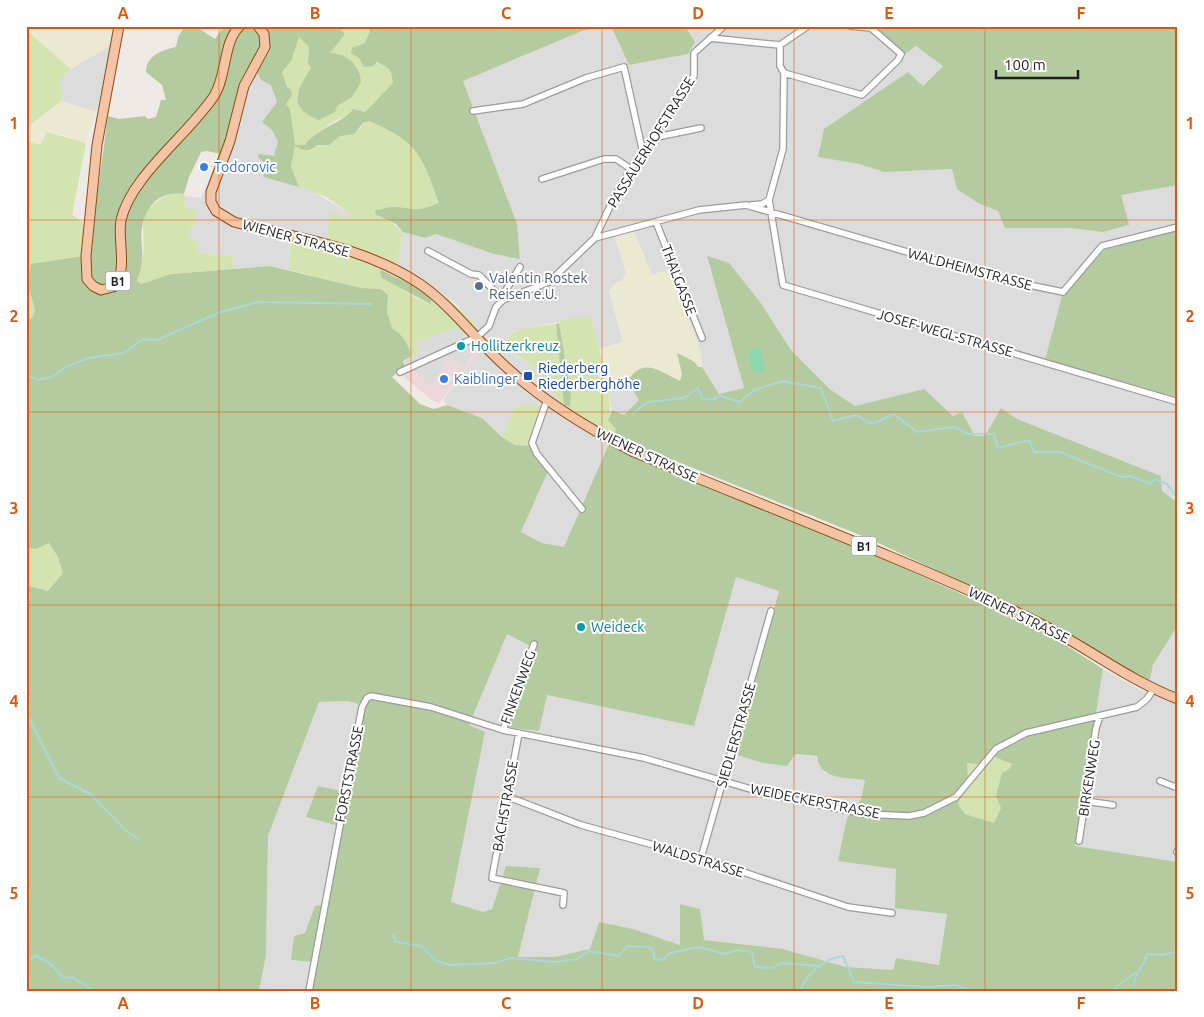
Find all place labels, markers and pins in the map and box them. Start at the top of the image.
place label: Todorovic [214,159,276,175]
marker: Todorovic [198,161,210,173]
place label: Valentin Rostek Reisen e.U. [489,270,588,302]
marker: Valentin Rostek Reisen e.U. [473,280,485,292]
place label: Hollitzerkreuz [471,338,559,354]
marker: Hollitzerkreuz [455,340,467,352]
place label: Riederberg Riederberghöhe [538,360,640,392]
marker: Riederberg Riederberghöhe [522,370,534,382]
place label: Kaiblinger [454,371,518,387]
marker: Kaiblinger [438,373,450,385]
place label: Weideck [591,619,644,635]
marker: Weideck [575,621,587,633]

